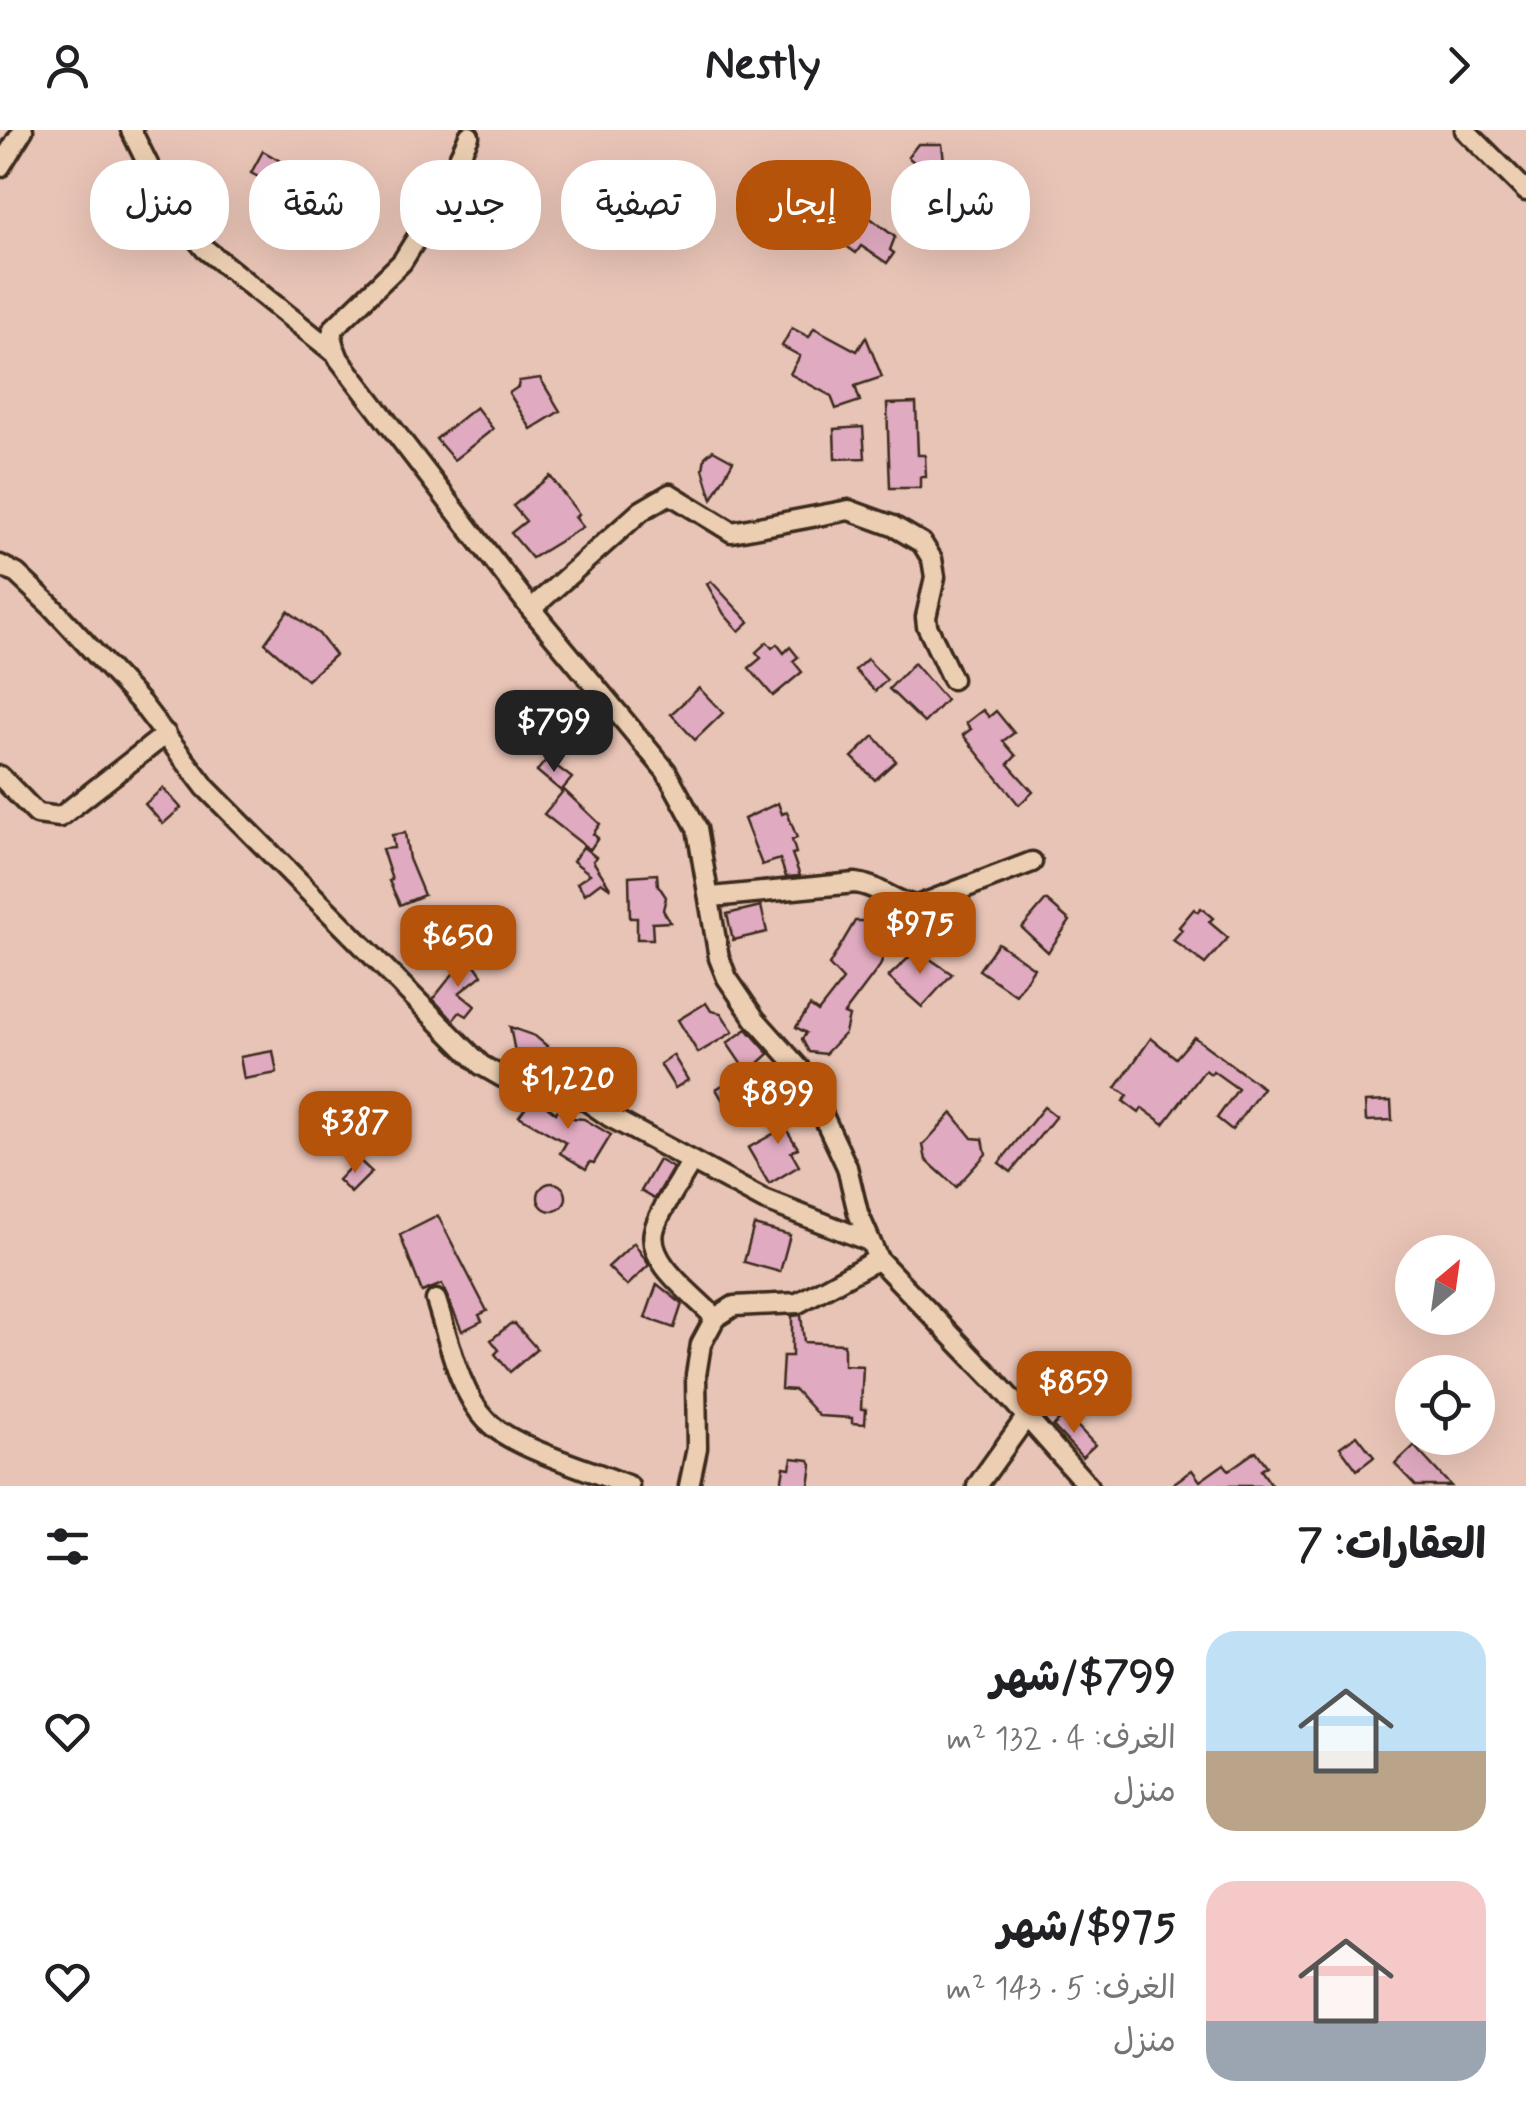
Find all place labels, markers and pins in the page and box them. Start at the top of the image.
pin: $799 [495,690,613,775]
pin: $975 [861,892,979,977]
pin: $650 [399,905,517,990]
pin: $1,220 [487,1047,649,1132]
pin: $899 [719,1062,837,1147]
pin: $387 [296,1091,414,1176]
pin: $859 [1015,1351,1133,1436]

